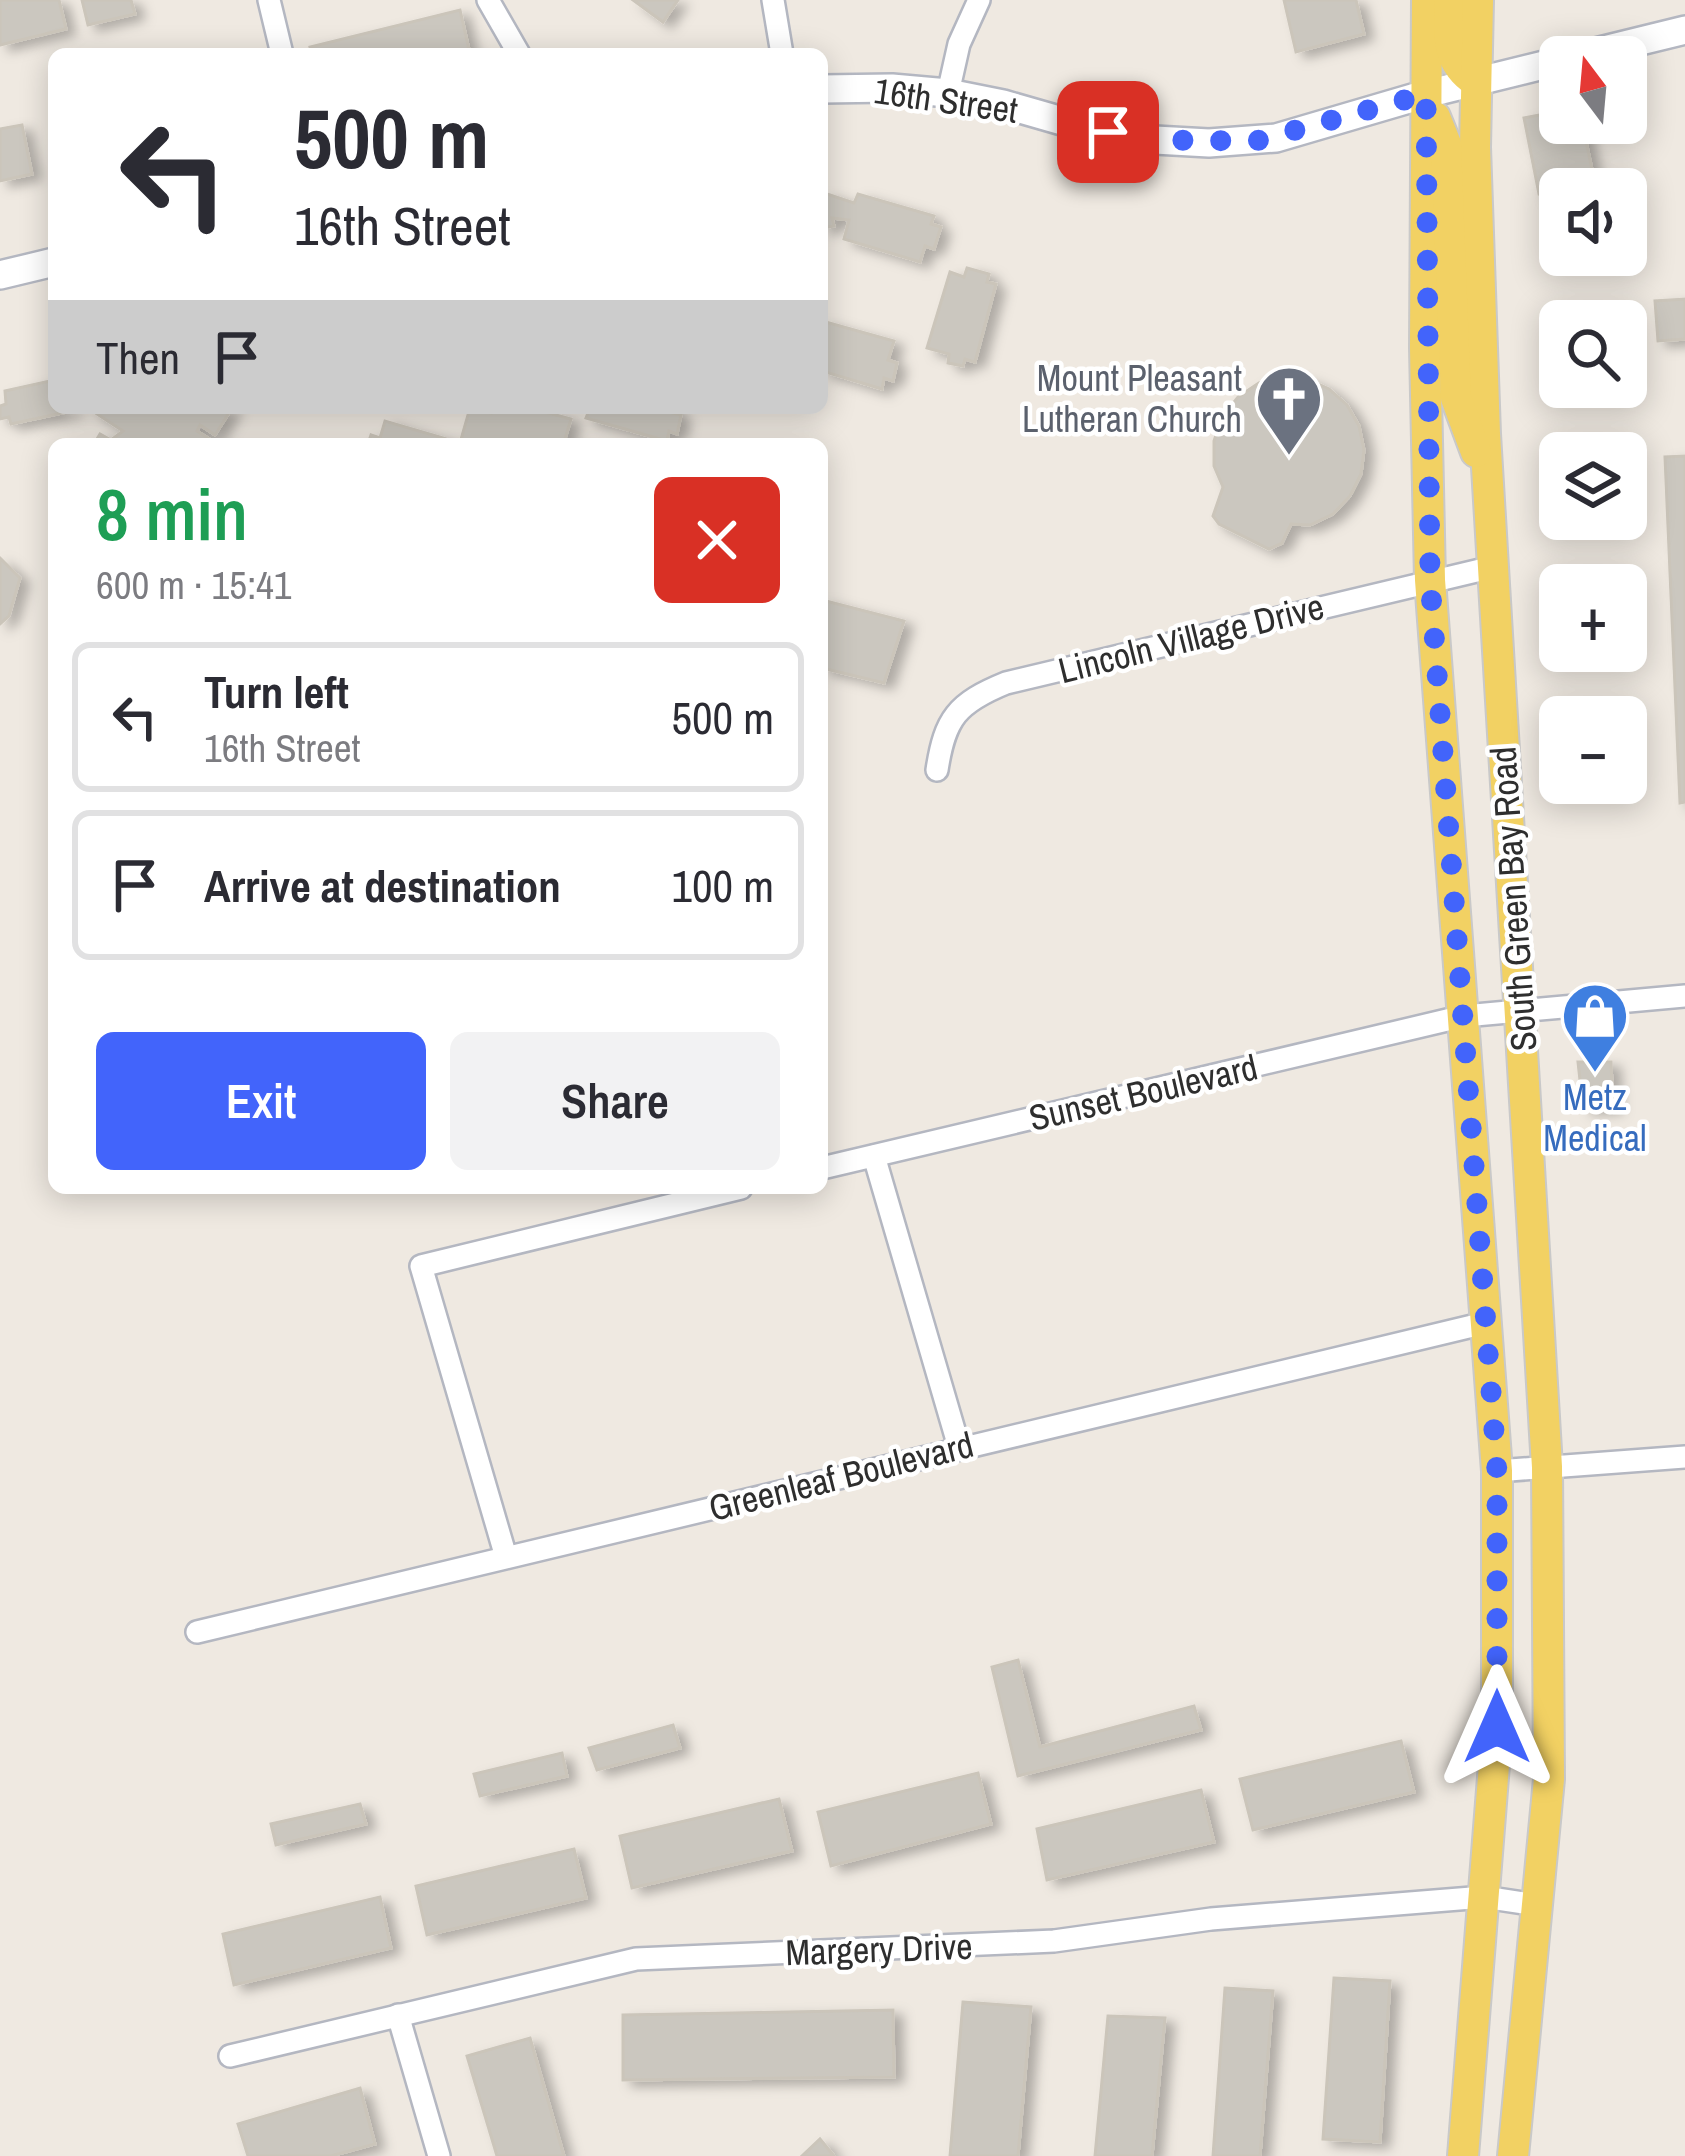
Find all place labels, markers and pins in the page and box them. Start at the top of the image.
pin [1057,81,1159,183]
place label: Mount Pleasant Lutheran Church [1022,354,1242,443]
church icon: Mount Pleasant Lutheran Church [1254,364,1324,458]
shop icon: Metz Medical [1560,981,1630,1075]
place label: Metz Medical [1543,1073,1647,1162]

